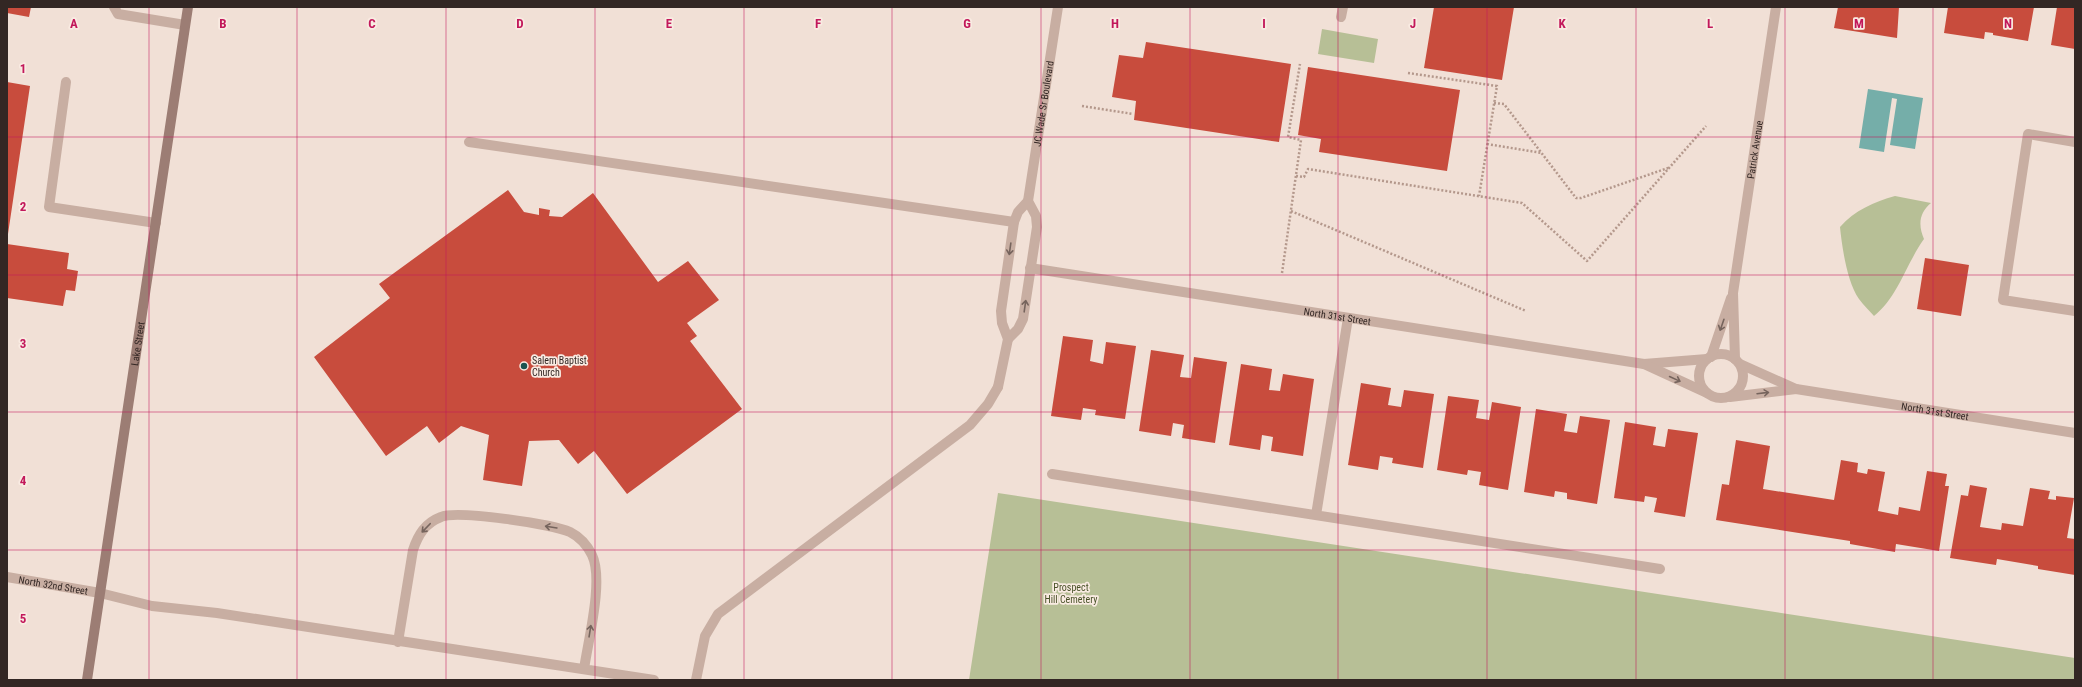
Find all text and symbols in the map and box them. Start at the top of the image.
text: A [70,16,78,31]
text: B [219,16,227,31]
text: C [368,16,376,31]
text: D [516,16,524,31]
text: E [666,16,673,31]
text: F [815,16,821,31]
text: G [963,16,971,31]
text: H [1111,16,1119,31]
text: I [1262,16,1266,31]
text: J [1410,16,1416,31]
text: K [1558,16,1566,31]
text: L [1707,16,1713,31]
text: M [1854,16,1864,31]
text: N [2004,16,2012,31]
street label: JC Wade Sr Boulevard [1031,60,1055,147]
text: 1 [20,61,26,76]
street label: Patrick Avenue [1745,119,1764,180]
text: 2 [20,199,27,214]
one-way arrow [1006,242,1014,255]
one-way arrow [1021,300,1029,313]
street label: North 31st Street [1303,305,1372,327]
one-way arrow [1718,318,1725,331]
street label: Lake Street [129,321,146,367]
text: 3 [20,336,26,351]
place label: Salem Baptist Church [532,355,587,378]
marker: Salem Baptist Church [519,361,529,371]
one-way arrow [1669,376,1681,383]
one-way arrow [1756,389,1769,397]
street label: North 31st Street [1901,400,1969,422]
text: 4 [20,473,27,488]
one-way arrow [421,523,431,533]
one-way arrow [545,523,558,531]
street label: North 32nd Street [18,574,89,596]
park label: Prospect Hill Cemetery [1045,582,1097,605]
text: 5 [20,611,27,626]
one-way arrow [586,625,594,638]

